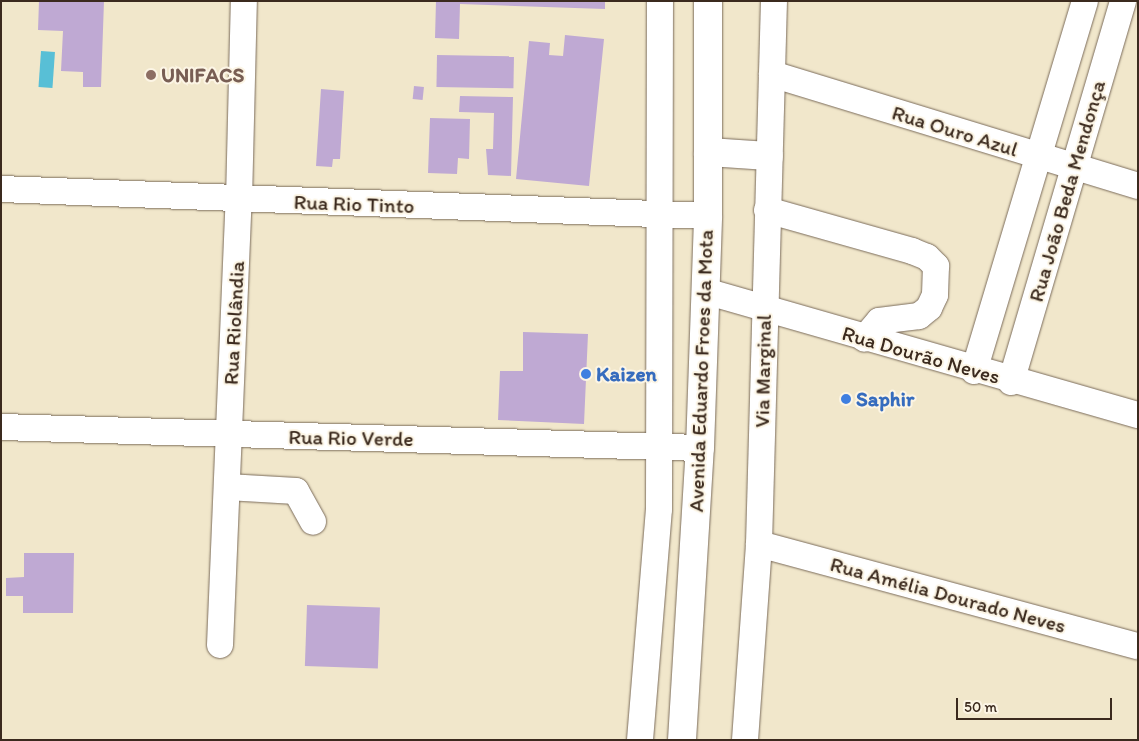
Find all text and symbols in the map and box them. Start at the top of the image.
place label: UNIFACS [161,62,244,88]
marker: UNIFACS [145,69,157,81]
street label: Rua João Beda Mendonça [1023,77,1111,305]
street label: Rua Ouro Azul [889,100,1021,162]
street label: Rua Rio Tinto [293,189,415,219]
street label: Avenida Eduardo Froes da Mota [683,229,719,513]
street label: Rua Riolândia [218,260,250,386]
street label: Via Marginal [749,314,777,428]
street label: Rua Dourão Neves [839,320,1003,390]
place label: Kaizen [596,361,657,387]
marker: Kaizen [580,368,592,380]
place label: Saphir [856,386,914,412]
marker: Saphir [840,393,852,405]
street label: Rua Rio Verde [289,424,413,452]
street label: Rua Amélia Dourado Neves [828,551,1068,639]
scale bar [959,688,1115,720]
text: 50 m [964,698,997,716]

